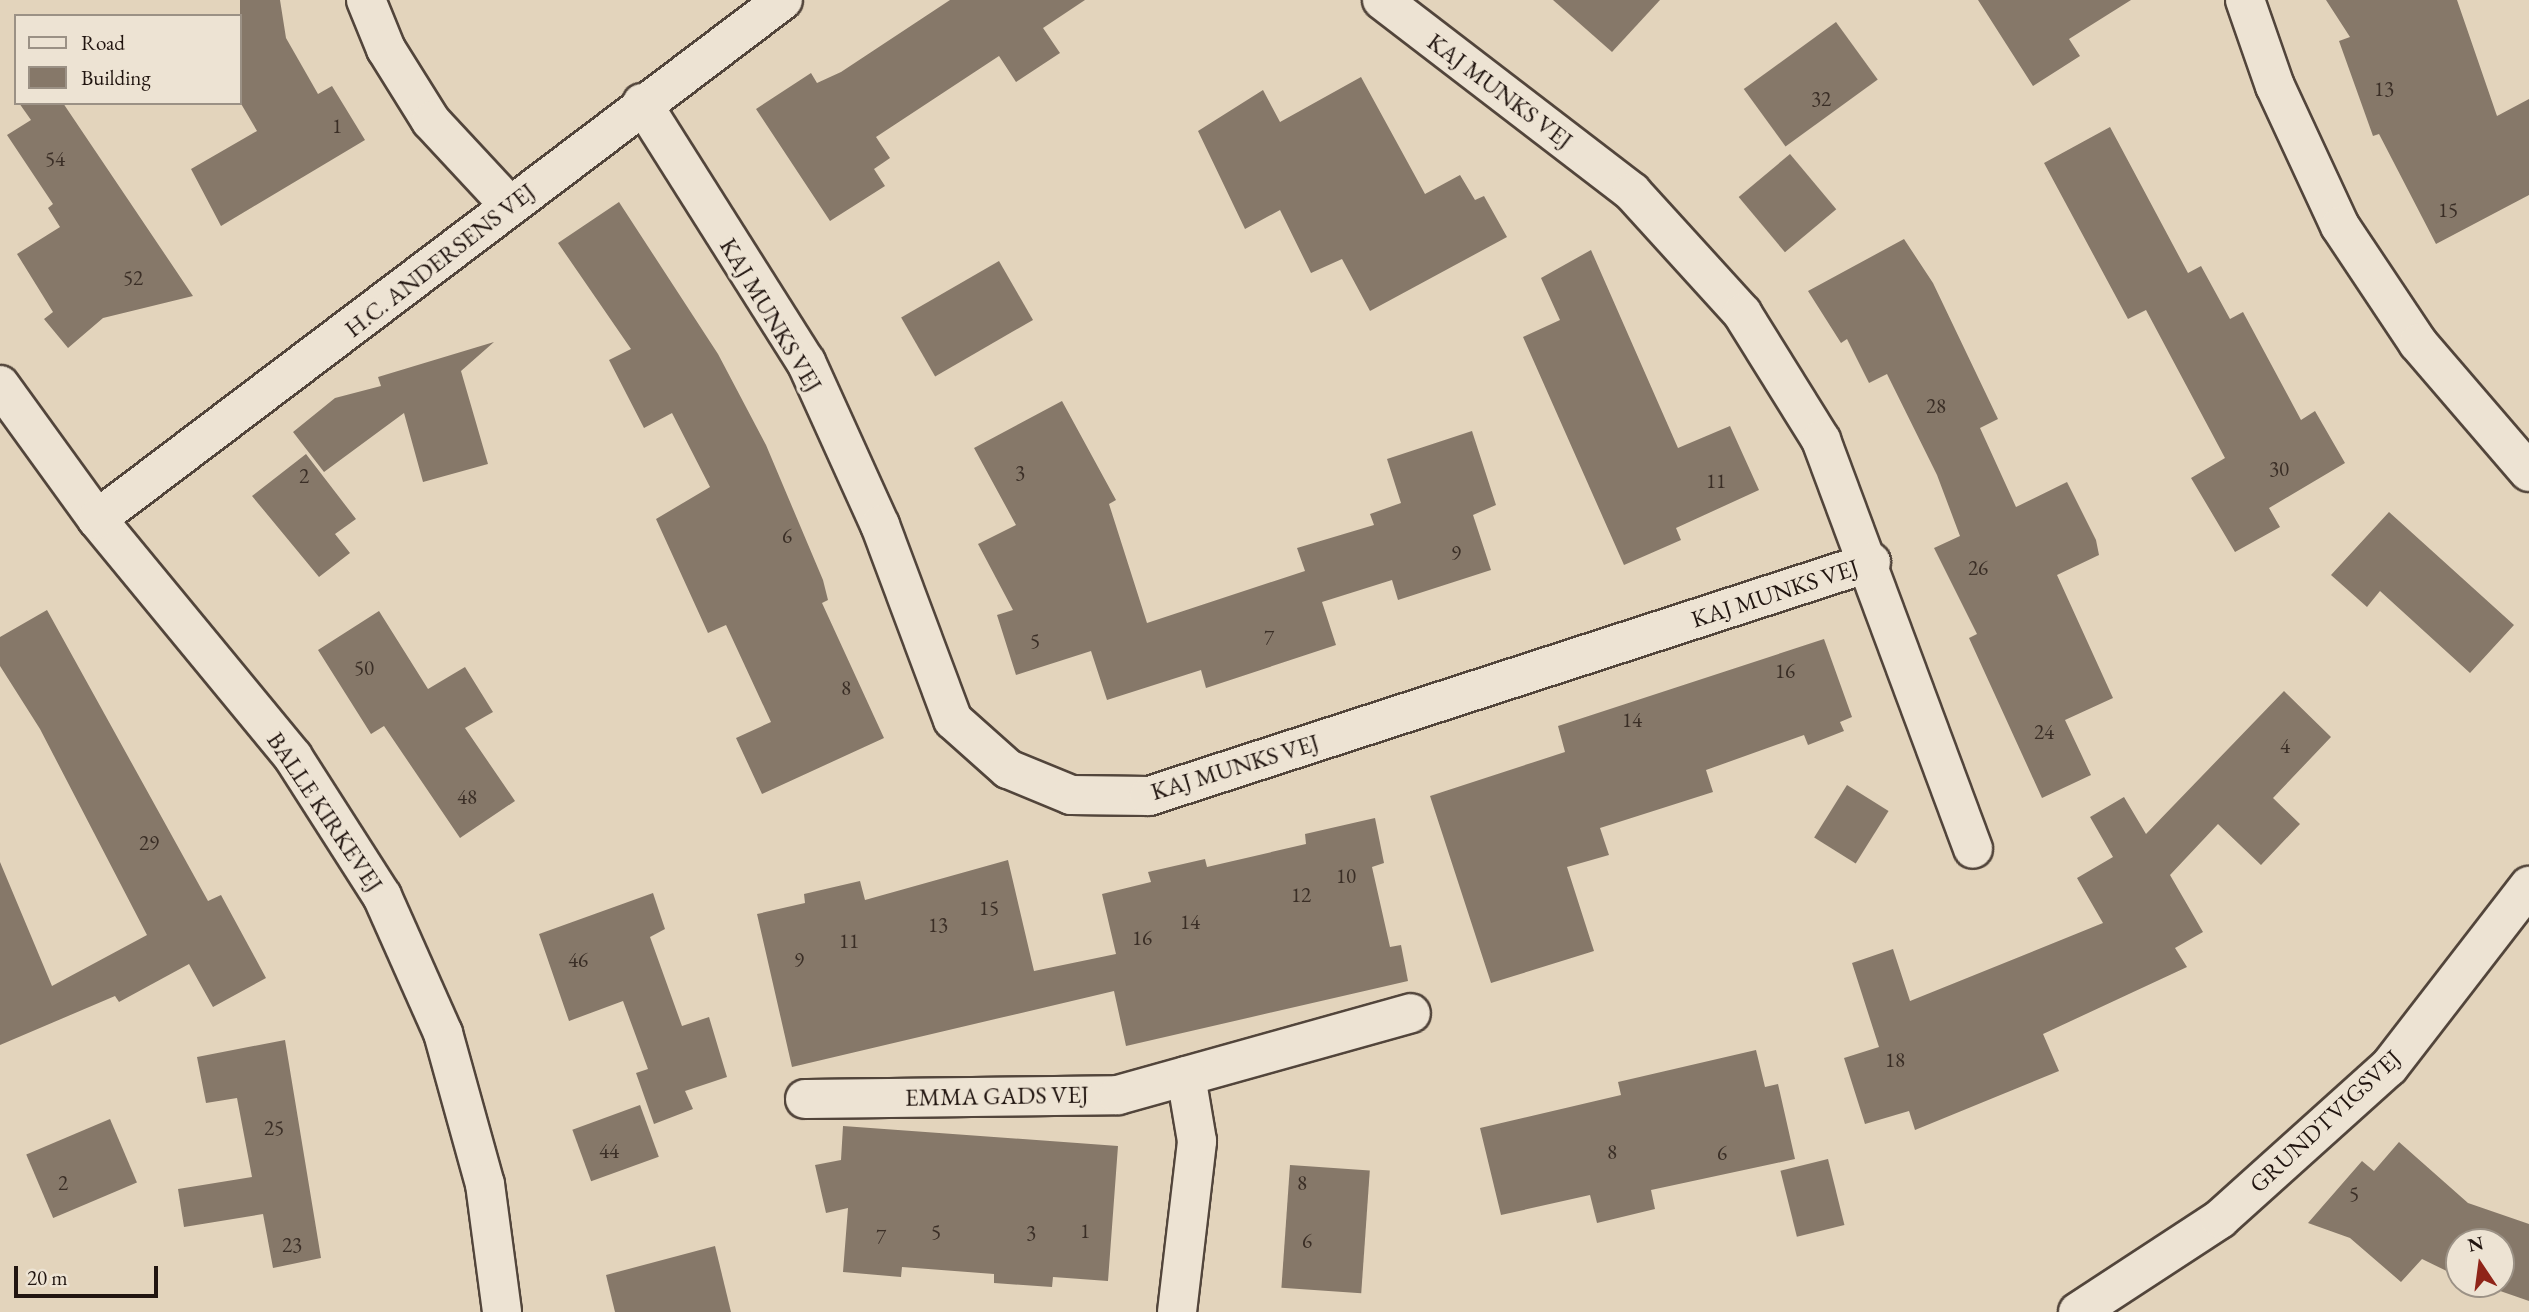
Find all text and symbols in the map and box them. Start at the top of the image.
legend [14,14,242,105]
street label: KAJ MUNKS VEJ [1422,27,1578,155]
text: Road [81,29,125,56]
text: Building [81,64,151,91]
house number: 13 [2374,76,2394,102]
house number: 32 [1811,86,1831,112]
house number: 1 [332,113,342,139]
house number: 54 [45,146,65,172]
street label: H.C. ANDERSENS VEJ [339,177,541,343]
house number: 15 [2438,197,2458,223]
street label: KAJ MUNKS VEJ [714,233,828,397]
house number: 52 [123,265,143,291]
house number: 28 [1926,393,1946,419]
house number: 30 [2269,456,2289,482]
house number: 3 [1015,460,1025,486]
house number: 2 [299,463,309,489]
house number: 11 [1706,468,1726,494]
house number: 6 [782,523,792,549]
house number: 9 [1451,540,1461,566]
street label: KAJ MUNKS VEJ [1688,552,1862,634]
house number: 26 [1968,555,1988,581]
house number: 7 [1264,625,1274,651]
house number: 5 [1030,628,1040,654]
house number: 50 [354,655,374,681]
house number: 16 [1775,658,1795,684]
house number: 8 [841,675,851,701]
house number: 14 [1622,707,1642,733]
house number: 24 [2034,719,2054,745]
street label: BALLE KIRKEVEJ [261,727,389,897]
street label: KAJ MUNKS VEJ [1147,728,1323,806]
house number: 4 [2280,733,2290,759]
house number: 48 [457,784,477,810]
house number: 29 [139,830,159,856]
house number: 10 [1336,863,1356,889]
house number: 12 [1291,882,1311,908]
house number: 15 [979,895,999,921]
house number: 14 [1180,909,1200,935]
house number: 13 [928,912,948,938]
house number: 16 [1132,925,1152,951]
house number: 11 [839,928,859,954]
house number: 46 [568,947,588,973]
house number: 9 [794,947,804,973]
street label: GRUNDTVIGSVEJ [2243,1043,2407,1199]
house number: 18 [1885,1047,1905,1073]
street label: EMMA GADS VEJ [905,1080,1089,1112]
house number: 25 [264,1115,284,1141]
house number: 44 [599,1138,619,1164]
house number: 8 [1607,1139,1617,1165]
house number: 6 [1717,1140,1727,1166]
house number: 2 [58,1170,68,1196]
house number: 8 [1297,1170,1307,1196]
house number: 5 [2349,1181,2359,1207]
house number: 1 [1080,1218,1090,1244]
house number: 5 [931,1219,941,1245]
house number: 3 [1026,1220,1036,1246]
house number: 7 [876,1224,886,1250]
house number: 6 [1302,1228,1312,1254]
north arrow [2445,1228,2515,1298]
text: N [2465,1230,2486,1258]
house number: 23 [282,1232,302,1258]
scale bar [18,1252,161,1296]
text: 20 m [27,1264,68,1291]

